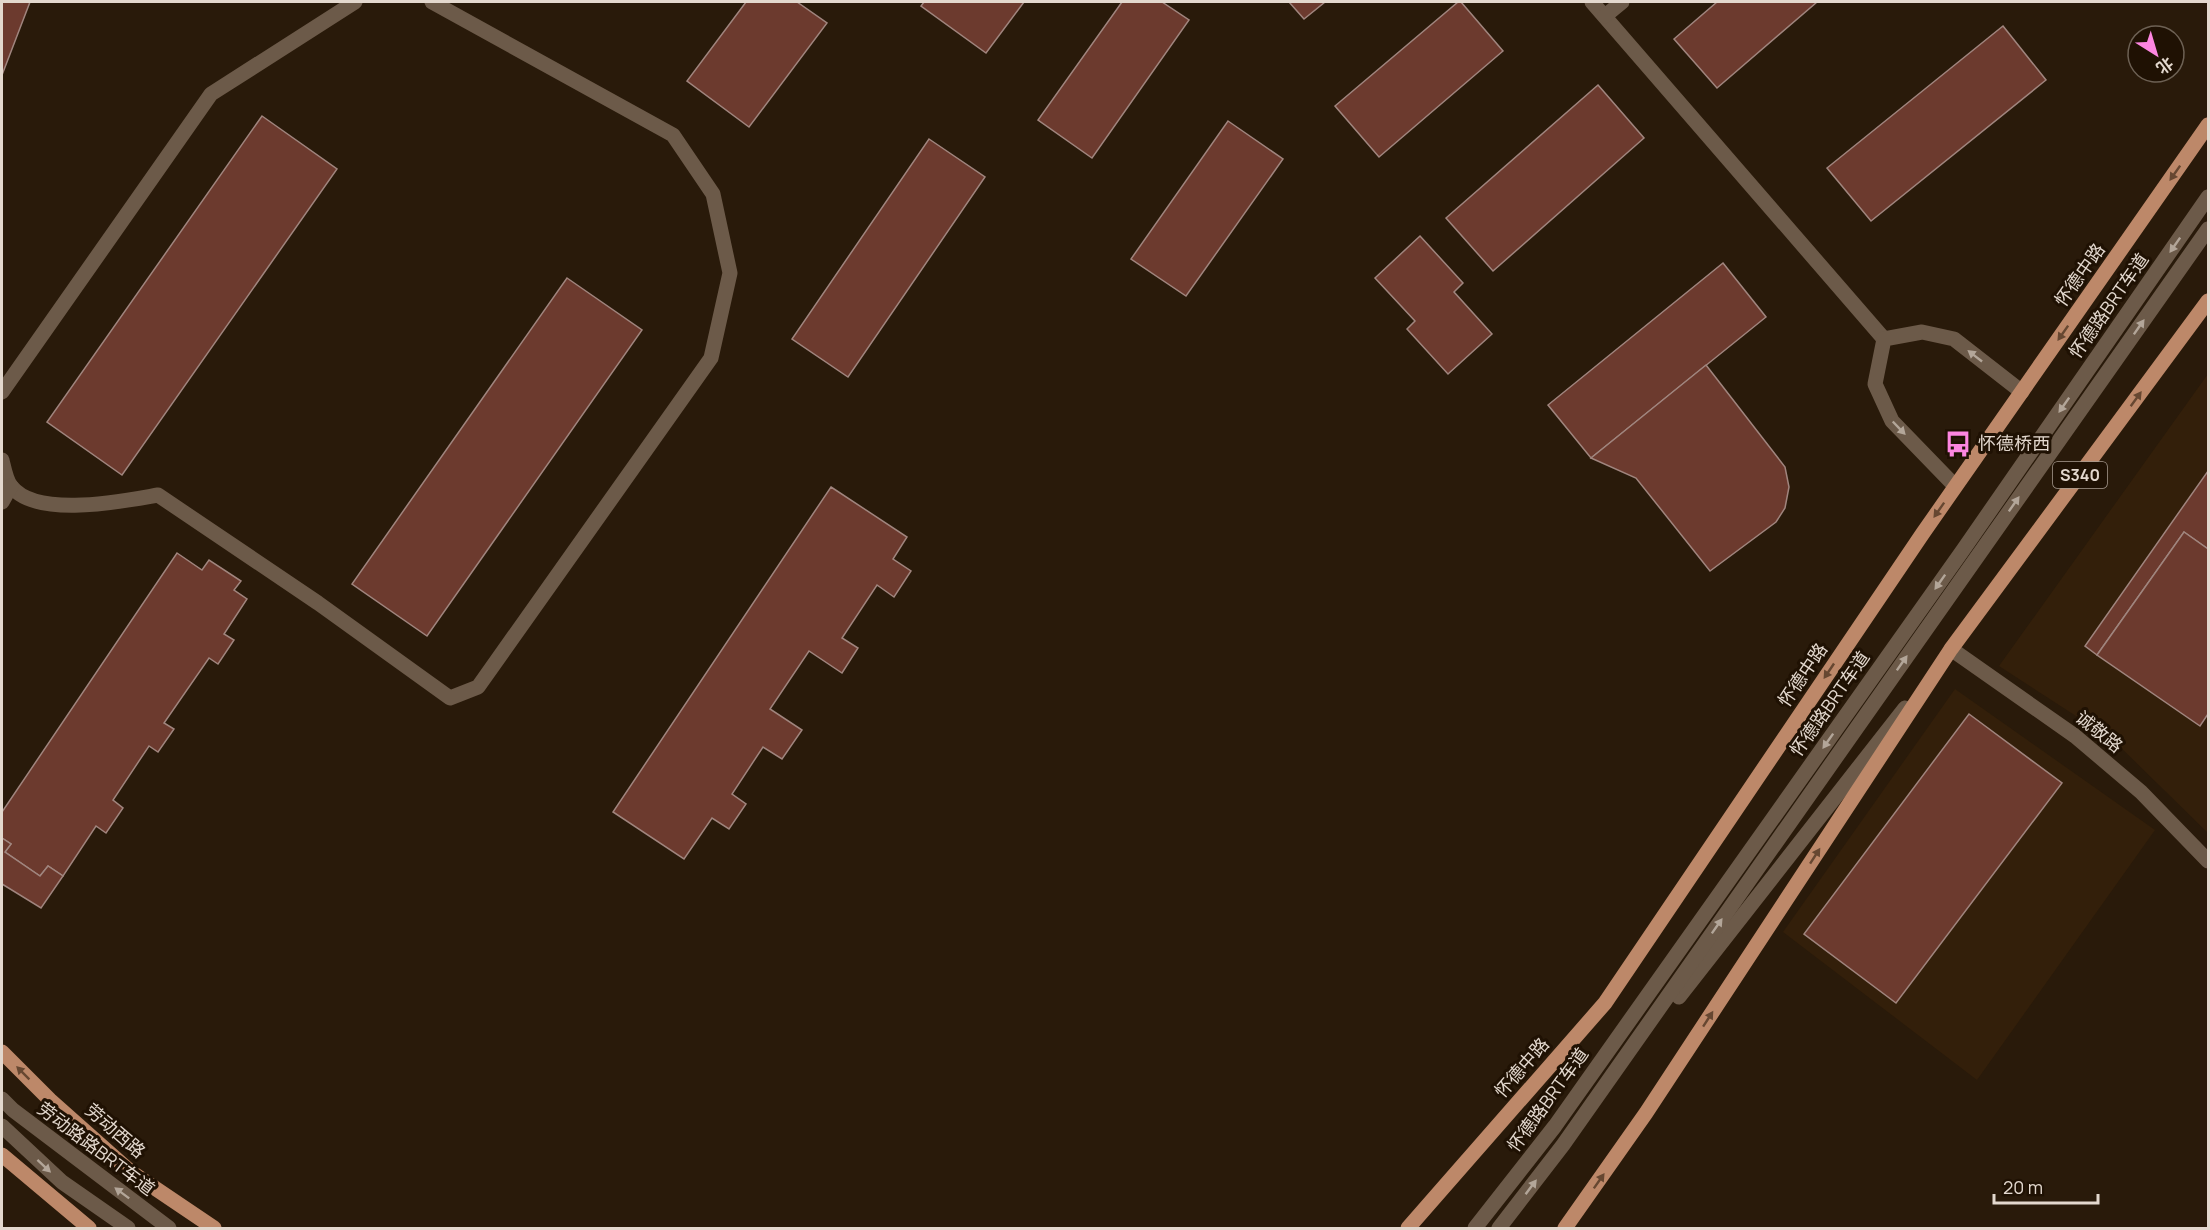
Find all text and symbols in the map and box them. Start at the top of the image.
north arrow [2126,24,2186,84]
text: 北 [2152,52,2178,80]
one-way arrow [2170,165,2181,181]
one-way arrow [2169,236,2181,252]
street label: 怀德中路 [2049,238,2110,311]
street label: 怀德路BRT车道 [2063,248,2153,363]
one-way arrow [2133,320,2145,336]
one-way arrow [2057,324,2069,340]
one-way arrow [1968,350,1983,362]
one-way arrow [2129,392,2141,407]
one-way arrow [2059,397,2070,413]
one-way arrow [1892,421,1906,435]
bus stop icon: 怀德桥西 [1943,429,1973,459]
place label: 怀德桥西 [1978,431,2050,455]
road number: S340 [2053,462,2107,488]
one-way arrow [2008,496,2019,512]
one-way arrow [1933,501,1945,517]
one-way arrow [1934,574,1946,590]
street label: 怀德中路 [1772,638,1832,711]
street label: 怀德路BRT车道 [1784,646,1874,761]
one-way arrow [1896,656,1908,672]
one-way arrow [1824,663,1835,679]
street label: 诚敬路 [2071,705,2128,758]
one-way arrow [1822,733,1834,749]
one-way arrow [1809,849,1821,865]
one-way arrow [1711,918,1723,934]
one-way arrow [1702,1012,1714,1028]
street label: 怀德中路 [1489,1032,1554,1102]
street label: 怀德路BRT车道 [1501,1043,1593,1156]
one-way arrow [16,1066,30,1080]
street label: 劳动路路BRT车道 [33,1096,160,1200]
street label: 劳动西路 [81,1098,151,1163]
one-way arrow [37,1159,52,1173]
scale bar [1994,1167,2098,1205]
one-way arrow [1593,1173,1605,1189]
text: 20 m [2003,1175,2043,1199]
one-way arrow [1525,1179,1537,1195]
one-way arrow [115,1188,130,1200]

